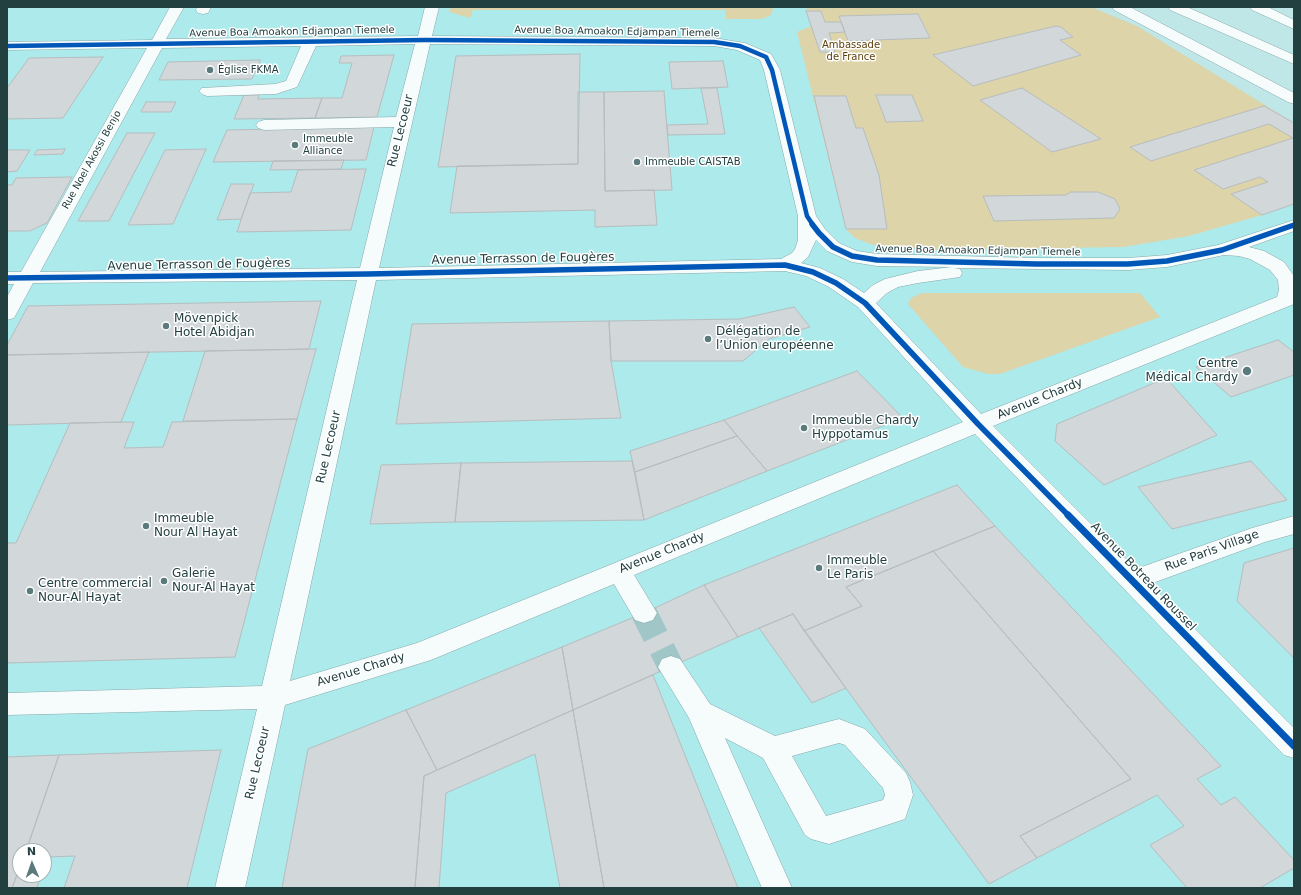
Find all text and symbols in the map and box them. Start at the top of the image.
street label: Avenue Boa Amoakon Edjampan Tiemele [189,24,395,40]
street label: Avenue Boa Amoakon Edjampan Tiemele [514,24,720,40]
park label: Ambassade de France [822,39,880,62]
place label: Église FKMA [218,64,279,76]
marker: Église FKMA [205,65,215,75]
street label: Rue Lecoeur [385,93,417,169]
street label: Rue Noel Akossi Benjo [60,109,124,211]
place label: Immeuble Alliance [303,133,353,156]
marker: Immeuble Alliance [290,140,300,150]
place label: Immeuble CAISTAB [645,156,741,168]
marker: Immeuble CAISTAB [632,157,642,167]
street label: Avenue Boa Amoakon Edjampan Tiemele [875,243,1081,259]
street label: Avenue Terrasson de Fougères [431,250,615,268]
street label: Avenue Terrasson de Fougères [107,256,291,274]
place label: Mövenpick Hotel Abidjan [174,312,255,340]
marker: Mövenpick Hotel Abidjan [161,321,171,331]
place label: Délégation de l’Union européenne [716,325,834,353]
marker: Délégation de l’Union européenne [703,334,713,344]
place label: Centre Médical Chardy [1145,357,1238,385]
marker: Centre Médical Chardy [1241,365,1253,377]
street label: Avenue Chardy [995,375,1085,423]
street label: Rue Lecoeur [314,409,344,485]
place label: Immeuble Chardy Hyppotamus [812,414,919,442]
marker: Immeuble Chardy Hyppotamus [799,423,809,433]
place label: Immeuble Nour Al Hayat [154,512,238,540]
street label: Avenue Botreau Roussel [1087,520,1199,634]
marker: Immeuble Nour Al Hayat [141,521,151,531]
street label: Rue Paris Village [1163,527,1261,575]
street label: Avenue Chardy [617,529,707,577]
place label: Immeuble Le Paris [827,554,887,582]
marker: Immeuble Le Paris [814,563,824,573]
place label: Galerie Nour-Al Hayat [172,567,255,595]
marker: Galerie Nour-Al Hayat [159,576,169,586]
place label: Centre commercial Nour-Al Hayat [38,577,152,605]
marker: Centre commercial Nour-Al Hayat [25,586,35,596]
street label: Avenue Chardy [315,650,407,690]
street label: Rue Lecoeur [243,725,273,801]
north arrow [12,843,52,883]
text: N [27,845,36,858]

